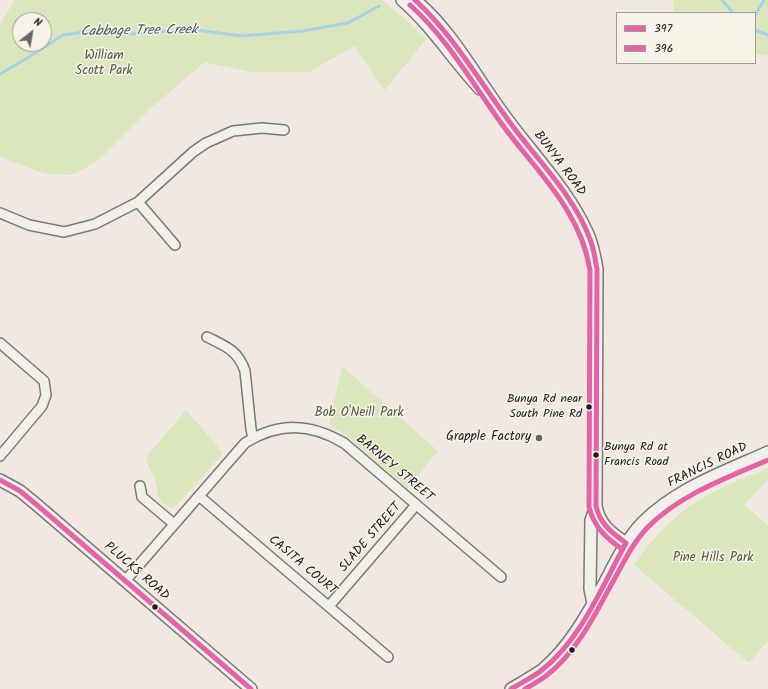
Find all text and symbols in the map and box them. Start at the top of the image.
north arrow [12,12,52,52]
legend [616,12,756,64]
text: N [30,13,45,32]
text: 397 [654,19,672,38]
water label: Cabbage Tree Creek [80,23,198,41]
text: 396 [654,39,673,58]
park label: William Scott Park [75,49,133,80]
street label: BUNYA ROAD [530,128,588,200]
place label: Bunya Rd near South Pine Rd [507,393,582,421]
marker: Bunya Rd near South Pine Rd [584,402,594,412]
park label: Bob O'Neill Park [315,406,403,422]
place label: Grapple Factory [446,430,531,446]
street label: BARNEY STREET [352,432,436,506]
marker: Grapple Factory [534,433,544,443]
street label: FRANCIS ROAD [666,440,750,492]
place label: Bunya Rd at Francis Road [604,441,668,469]
marker: Bunya Rd at Francis Road [591,450,601,460]
street label: SLADE STREET [337,500,405,576]
street label: CASITA COURT [265,533,339,599]
street label: PLUCKS ROAD [100,539,172,605]
park label: Pine Hills Park [673,551,753,567]
unlabelled marker [150,602,160,612]
unlabelled marker [567,645,577,655]

